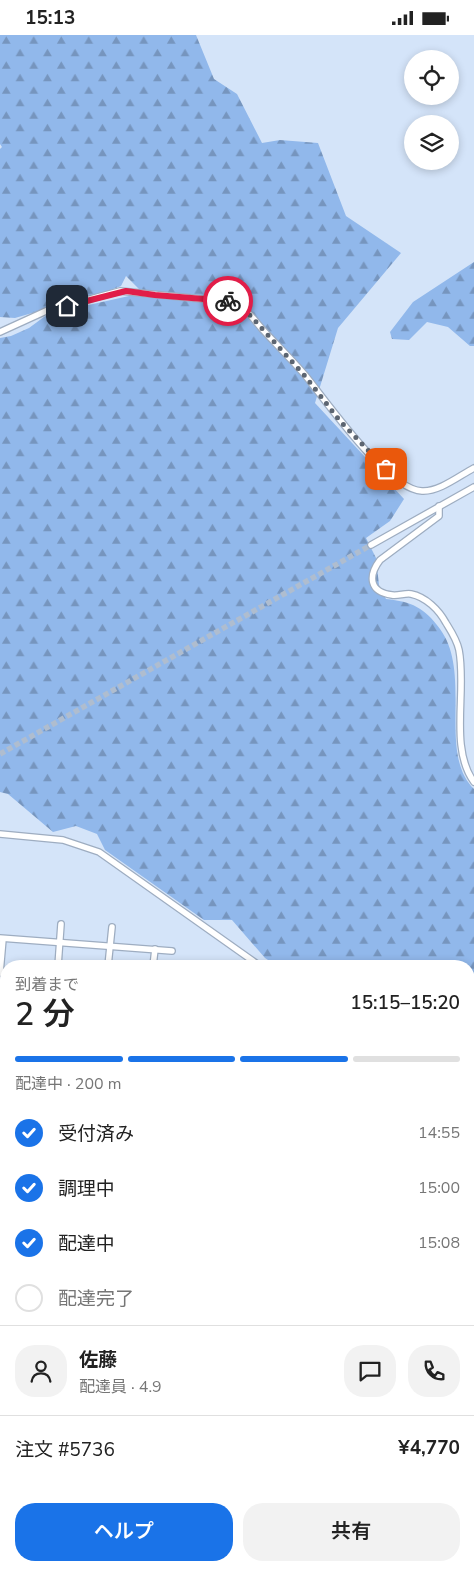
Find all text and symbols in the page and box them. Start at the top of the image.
text: 15:13 [25,5,75,31]
map controls [404,50,459,170]
button: locate [404,50,459,105]
button: layers [404,115,459,170]
courier [203,276,253,326]
pin [46,285,88,327]
icon: bike [214,287,242,315]
icon: home [53,292,81,320]
pin [365,448,407,490]
icon: bag [372,455,400,483]
text: 到着まで [15,974,79,996]
text: 15:15–15:20 [350,990,460,1016]
text: 2 分 [15,993,75,1036]
text: 配達中 · 200 m [15,1073,121,1095]
icon: check [15,1119,43,1147]
text: 受付済み [58,1121,134,1147]
text: 14:55 [418,1122,460,1144]
icon: check [15,1174,43,1202]
text: 調理中 [58,1176,115,1202]
text: 15:00 [418,1177,460,1199]
icon: check [15,1229,43,1257]
text: 配達中 [58,1231,115,1257]
text: 15:08 [418,1232,460,1254]
text: 配達完了 [58,1286,134,1312]
button: person [15,1345,67,1397]
button: chat [344,1345,396,1397]
button: phone [408,1345,460,1397]
text: 佐藤 [79,1347,117,1373]
text: 配達員 · 4.9 [79,1376,162,1398]
text: ¥4,770 [398,1435,460,1461]
text: 注文 #5736 [15,1437,115,1463]
button: ヘルプ [15,1503,233,1561]
button: 共有 [243,1503,460,1561]

